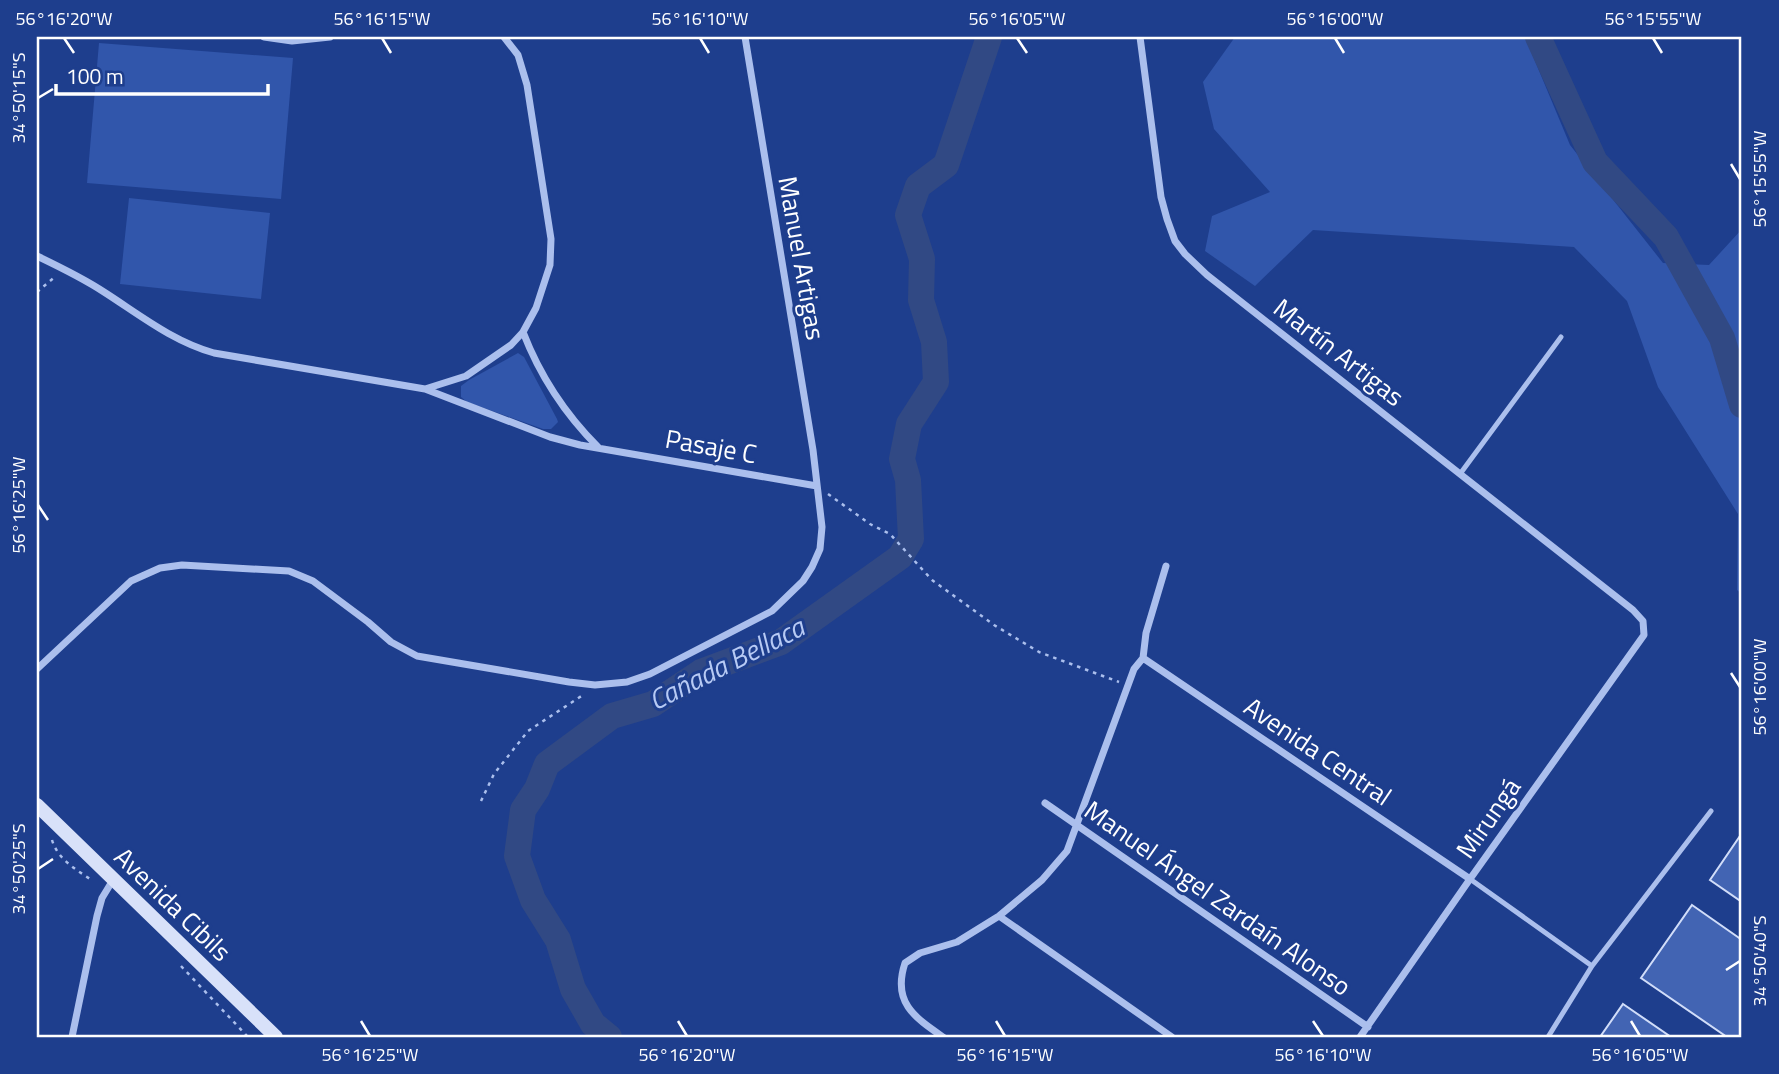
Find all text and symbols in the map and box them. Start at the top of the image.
text: 56°16'20"W [16,5,113,32]
text: 56°16'15"W [334,5,431,32]
text: 56°16'10"W [652,5,749,32]
text: 56°16'05"W [969,5,1066,32]
text: 56°16'00"W [1287,5,1384,32]
text: 56°15'55"W [1605,5,1702,32]
scale bar [56,52,268,96]
text: 34°50'15"S [5,53,32,143]
text: 100 m [66,60,123,92]
text: 56°15'55"W [1746,130,1773,227]
street label: Manuel Artigas [768,173,836,343]
street label: Martín Artigas [1265,289,1413,415]
street label: Pasaje C [662,419,760,473]
text: 56°16'25"W [5,456,32,553]
water label: Cañada Bellaca [640,604,813,721]
text: 56°16'00"W [1746,638,1773,735]
street label: Avenida Central [1236,687,1400,815]
street label: Mirungá [1446,770,1530,866]
street label: Manuel Ángel Zardaín Alonso [1077,791,1359,1005]
text: 34°50'25"S [5,824,32,914]
street label: Avenida Cibils [106,838,240,970]
text: 34°50'40"S [1746,916,1773,1006]
text: 56°16'25"W [322,1041,419,1068]
text: 56°16'20"W [639,1041,736,1068]
text: 56°16'15"W [957,1041,1054,1068]
text: 56°16'10"W [1275,1041,1372,1068]
text: 56°16'05"W [1592,1041,1689,1068]

